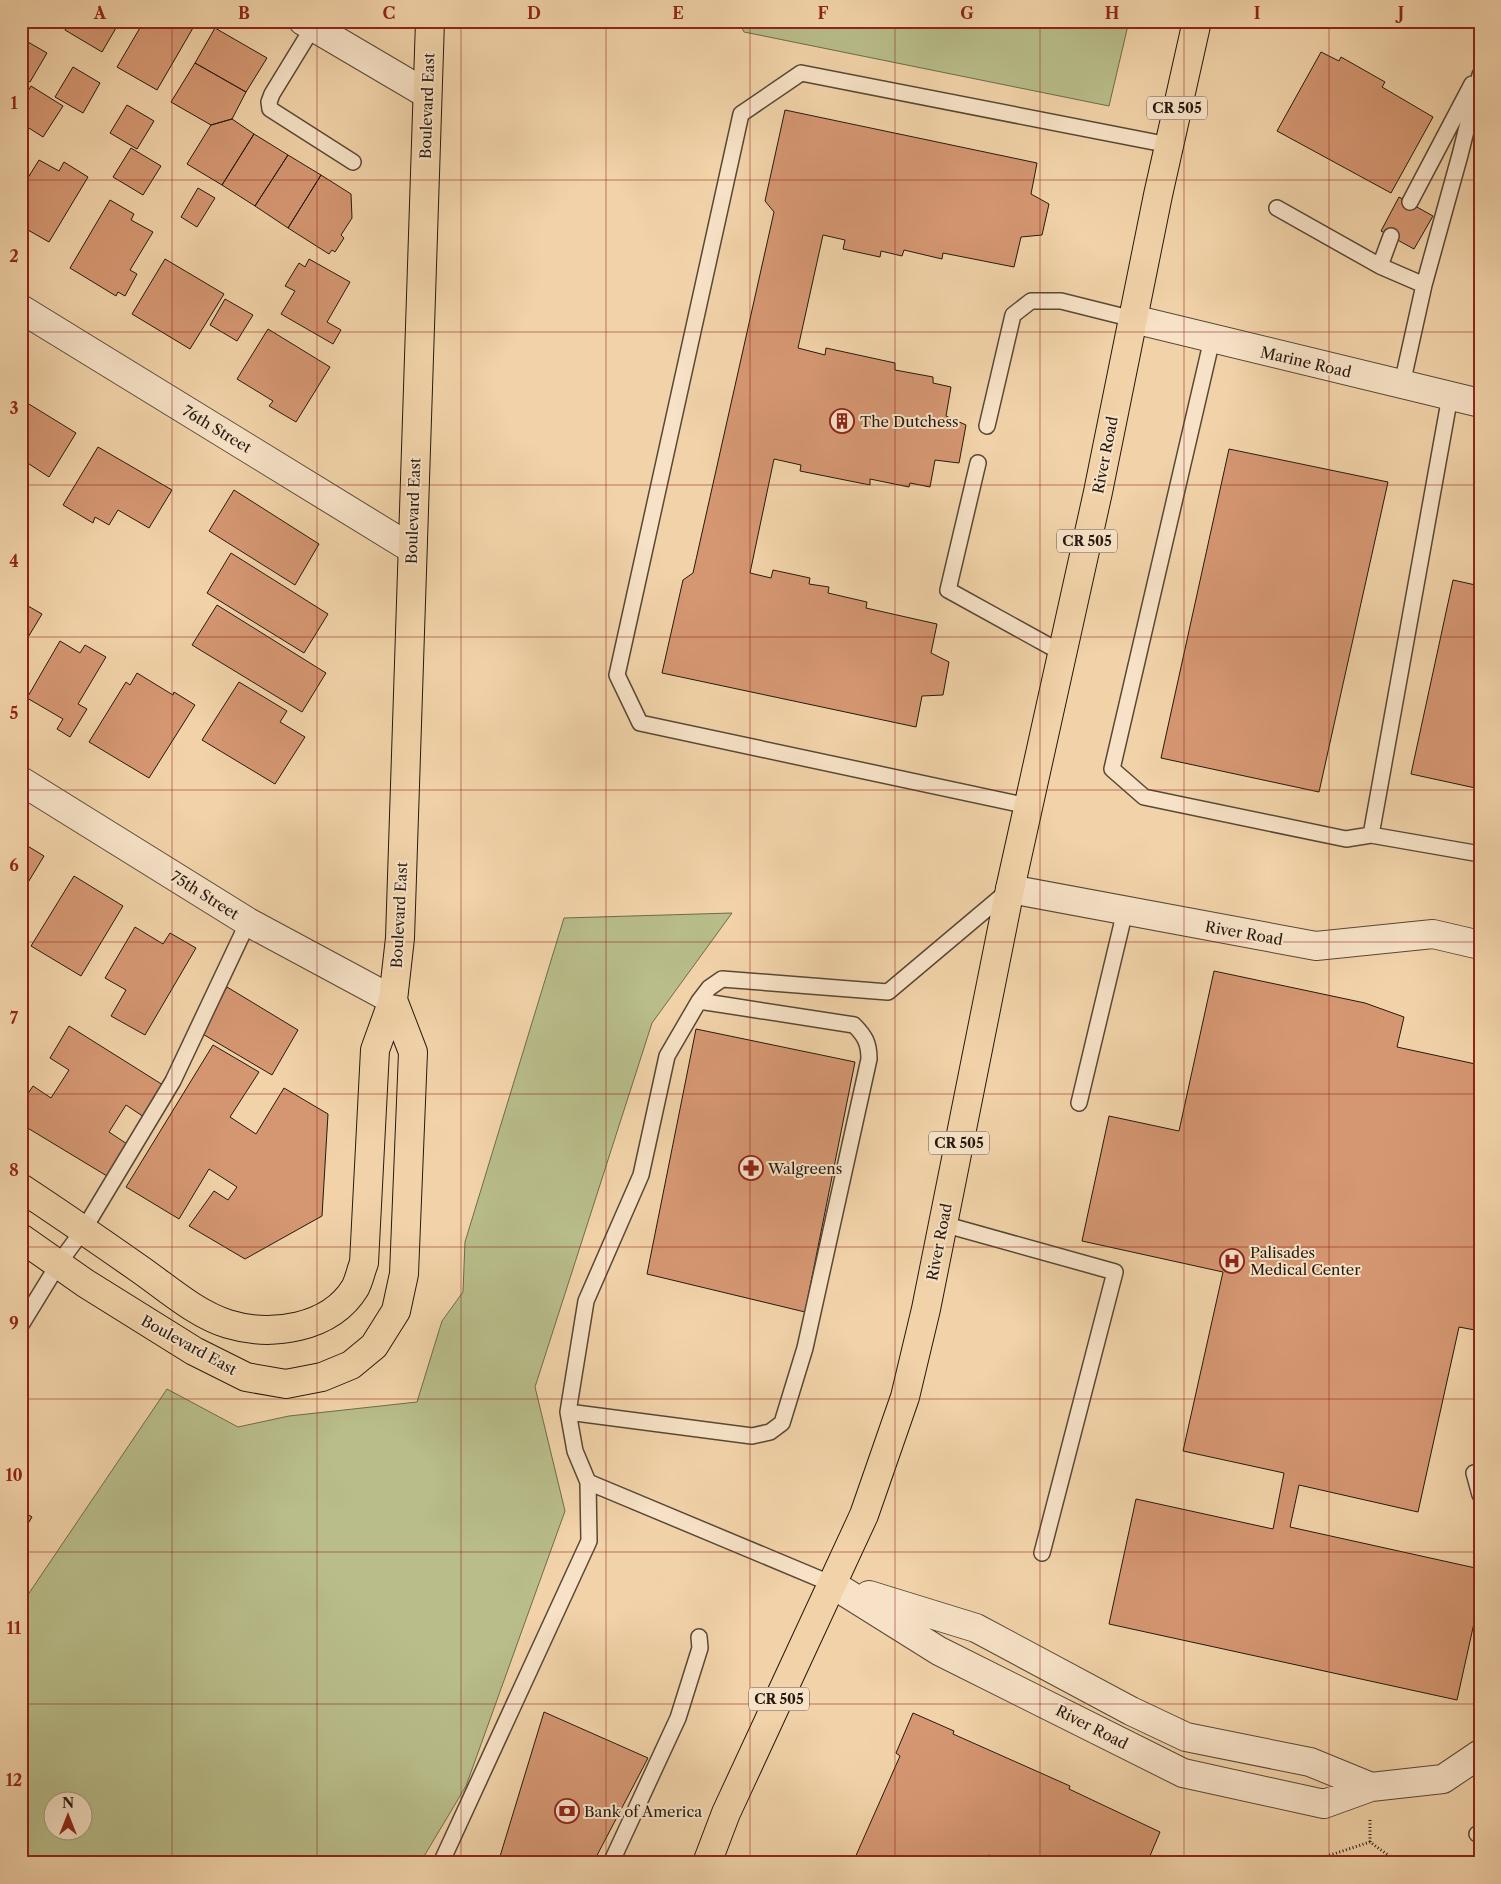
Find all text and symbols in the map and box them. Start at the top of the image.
text: A [93,3,107,23]
text: B [238,3,250,23]
text: C [383,3,395,23]
text: D [527,3,541,23]
text: E [672,3,684,23]
text: F [818,3,829,23]
text: G [960,3,974,23]
text: H [1105,3,1119,23]
text: I [1254,3,1261,23]
text: J [1395,3,1404,23]
street label: Boulevard East [416,52,438,159]
text: 1 [10,93,18,113]
road number: CR 505 [1147,96,1207,120]
text: 2 [9,246,19,266]
street label: Marine Road [1259,342,1353,382]
text: 3 [9,398,19,418]
street label: 76th Street [179,401,256,457]
building icon: The Dutchess [829,408,855,434]
place label: The Dutchess [860,412,958,431]
street label: River Road [1088,415,1122,495]
street label: Boulevard East [402,457,424,564]
road number: CR 505 [1057,530,1117,552]
text: 4 [9,551,19,571]
text: 5 [10,703,19,723]
text: 6 [9,855,19,875]
street label: Boulevard East [387,861,411,969]
street label: 75th Street [167,867,243,924]
street label: River Road [1204,917,1284,949]
text: 7 [10,1008,19,1028]
road number: CR 505 [929,1132,989,1154]
pharmacy icon: Walgreens [738,1155,764,1181]
place label: Walgreens [767,1159,842,1178]
text: 8 [9,1160,19,1180]
street label: River Road [922,1202,956,1282]
place label: Palisades Medical Center [1250,1243,1361,1279]
hospital icon: Palisades Medical Center [1219,1248,1245,1274]
street label: Boulevard East [138,1311,241,1379]
text: 9 [9,1313,19,1333]
text: 10 [5,1465,23,1485]
text: 11 [7,1618,22,1638]
road number: CR 505 [749,1688,809,1710]
street label: River Road [1053,1701,1131,1753]
text: 12 [6,1770,22,1790]
north arrow [42,1792,92,1842]
text: N [62,1794,74,1812]
bank icon: Bank of America [554,1798,580,1824]
place label: Bank of America [584,1802,702,1821]

